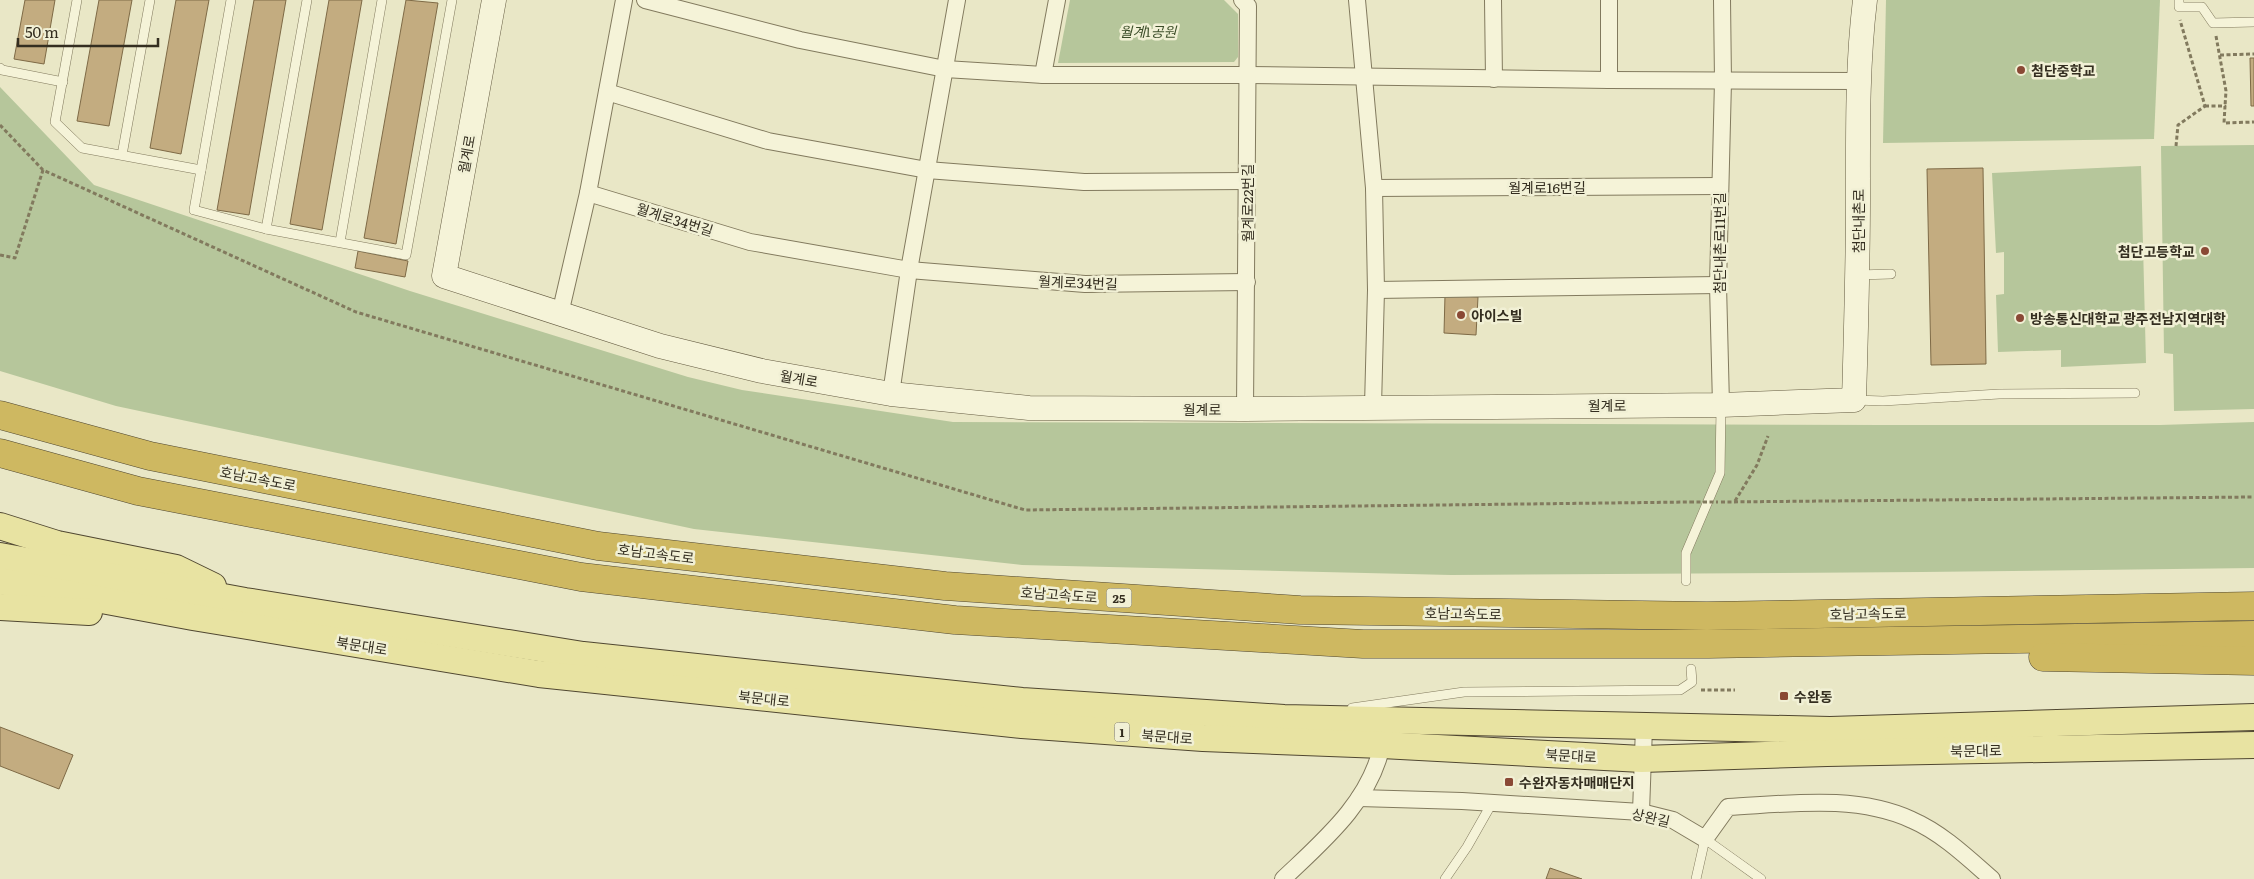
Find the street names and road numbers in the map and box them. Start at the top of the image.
street label: 월계로 [453,133,479,175]
street label: 월계로22번길 [1237,164,1257,242]
street label: 월계로16번길 [1508,177,1586,197]
street label: 첨단내촌로 [1848,189,1868,253]
street label: 첨단내촌로11번길 [1709,192,1729,294]
street label: 월계로34번길 [634,198,716,240]
street label: 월계로34번길 [1038,271,1118,293]
street label: 월계로 [778,365,820,391]
street label: 월계로 [1588,395,1626,415]
street label: 월계로 [1183,399,1221,419]
street label: 호남고속도로 [218,461,298,495]
street label: 호남고속도로 [616,538,696,568]
street label: 호남고속도로 [1020,581,1098,607]
road number: 25 [1106,588,1132,608]
street label: 호남고속도로 [1424,602,1502,624]
street label: 호남고속도로 [1829,602,1907,624]
street label: 북문대로 [335,631,389,659]
street label: 북문대로 [737,685,791,711]
road number: 1 [1114,722,1130,742]
street label: 북문대로 [1141,724,1194,748]
street label: 북문대로 [1950,740,2002,760]
street label: 북문대로 [1545,744,1597,766]
street label: 상완길 [1630,803,1672,831]

